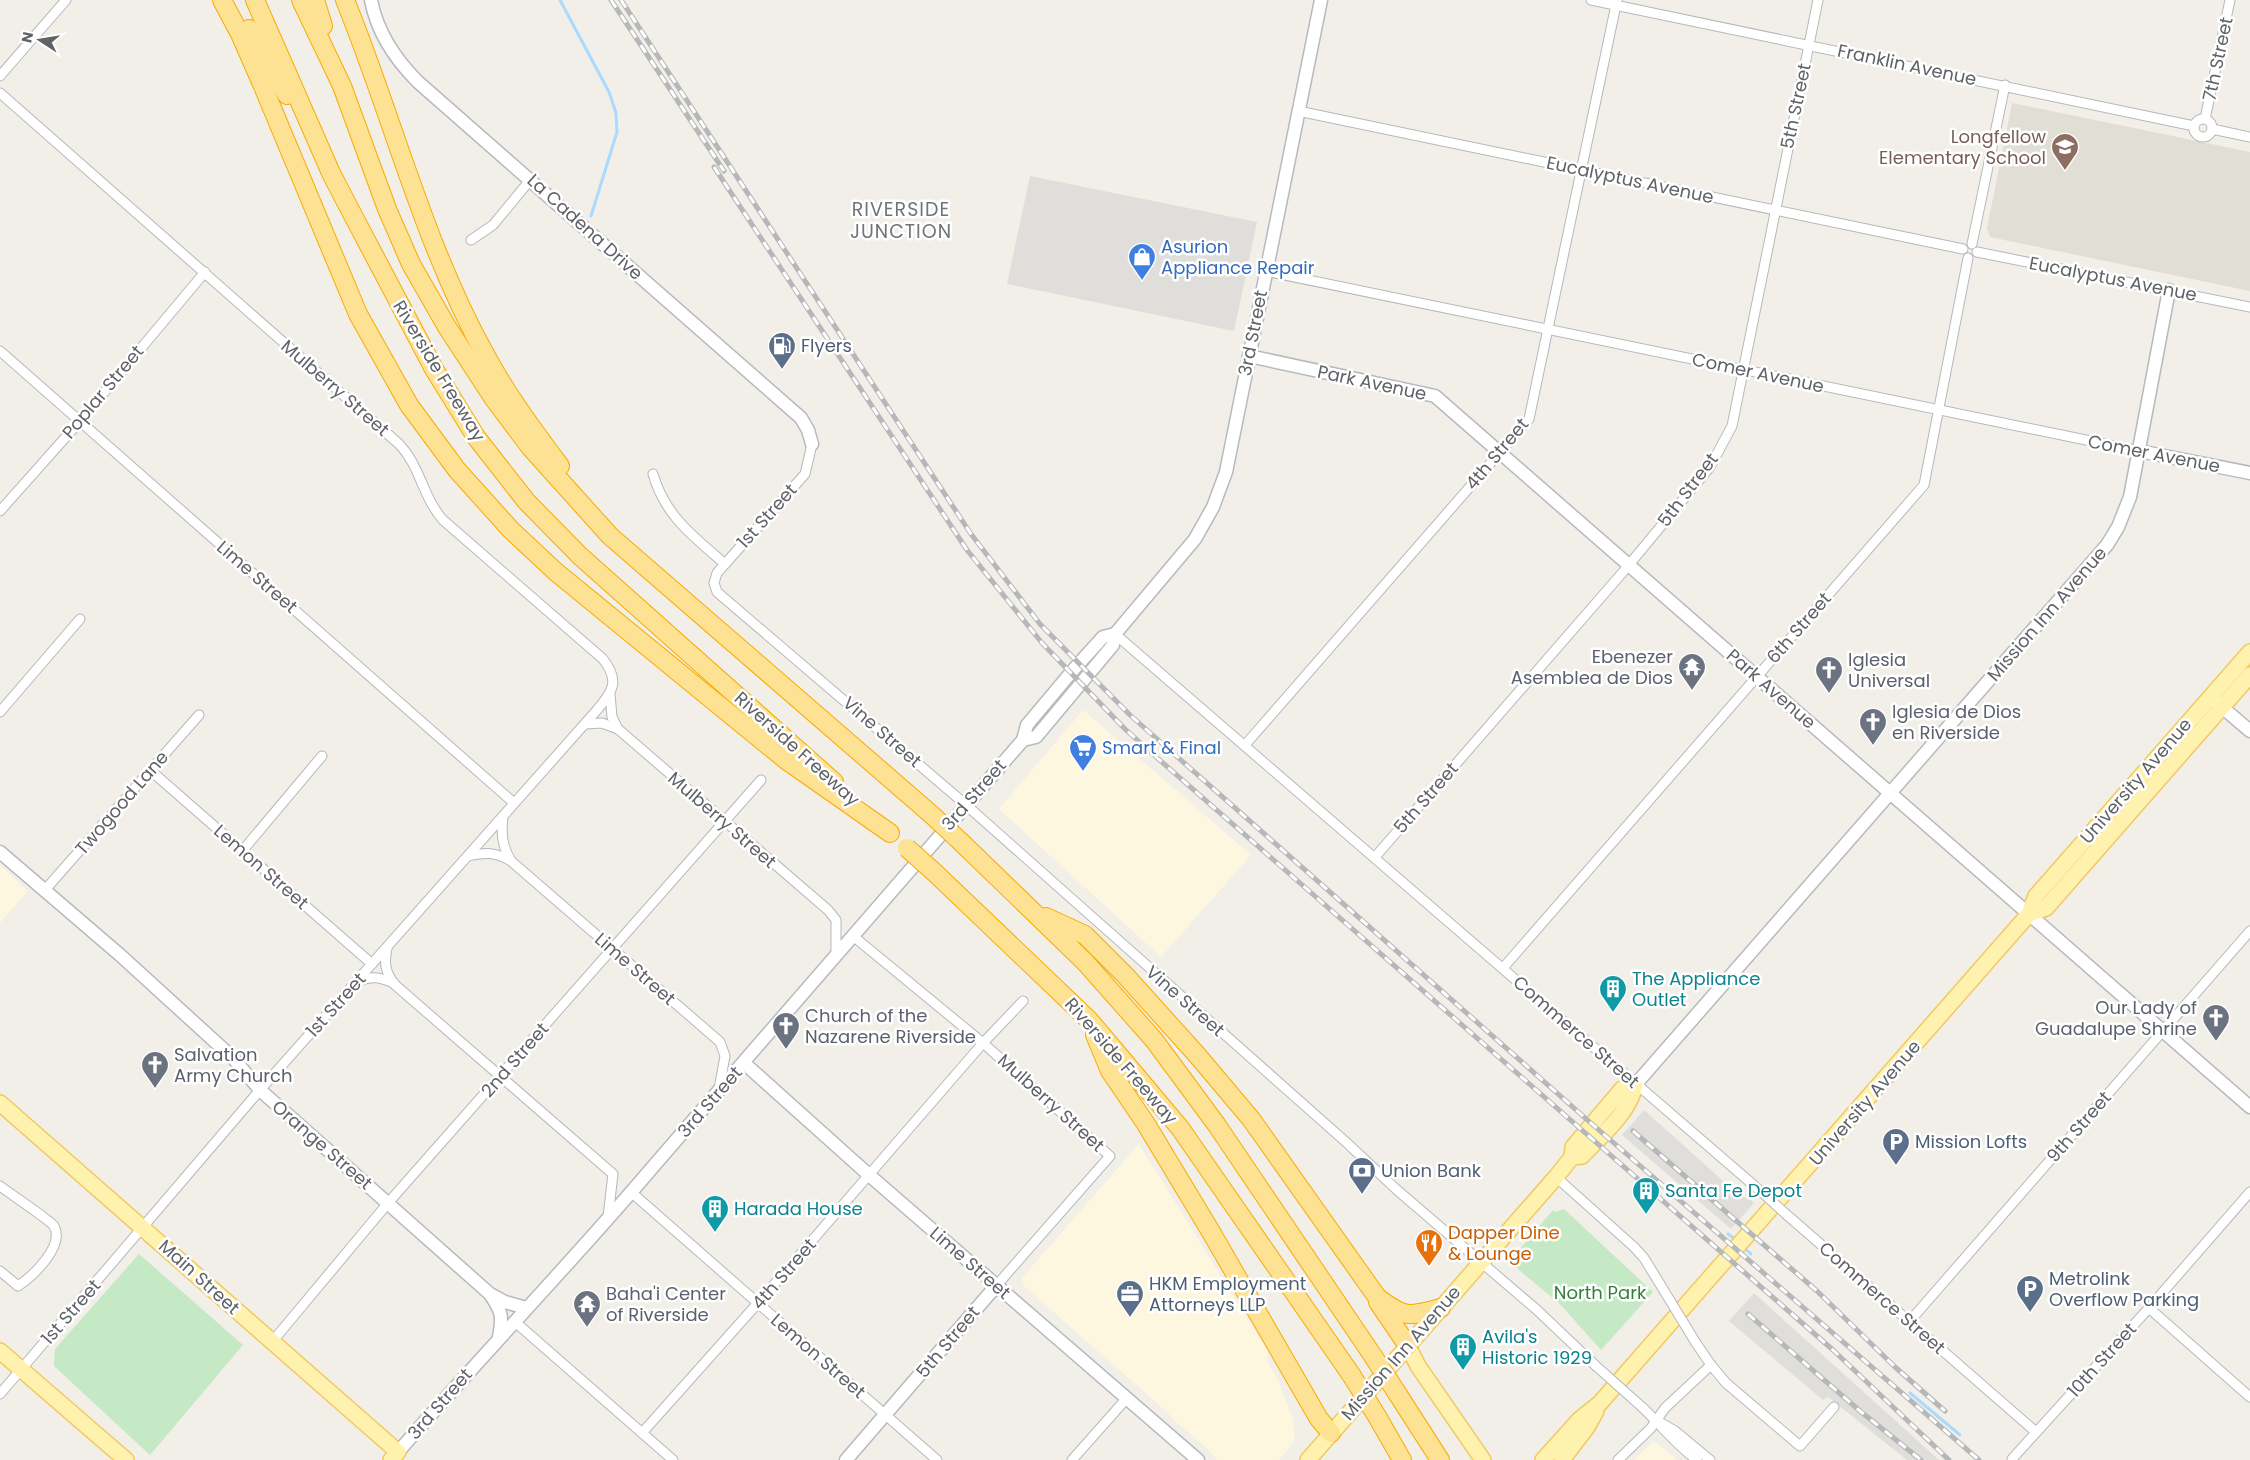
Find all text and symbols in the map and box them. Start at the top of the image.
north arrow [15,15,65,65]
street label: 7th Street [2196,15,2239,103]
text: N [16,30,38,45]
street label: Franklin Avenue [1835,38,1979,91]
street label: 5th Street [1774,61,1817,151]
place label: Longfellow Elementary School [1879,124,2046,170]
school or university icon: Longfellow Elementary School [2050,132,2080,171]
street label: Eucalyptus Avenue [1544,150,1716,209]
street label: La Cadena Drive [522,168,649,285]
district label: RIVERSIDE JUNCTION [850,196,952,245]
place label: Asurion Appliance Repair [1161,234,1315,280]
shop icon: Asurion Appliance Repair [1127,242,1157,281]
street label: Eucalyptus Avenue [2027,250,2199,307]
street label: 3rd Street [1232,288,1273,378]
street label: Riverside Freeway [387,296,491,446]
fuel station icon: Flyers [767,331,797,370]
place label: Flyers [801,333,852,358]
street label: Mulberry Street [276,334,395,442]
street label: Poplar Street [56,340,149,444]
street label: Comer Avenue [1690,346,1826,399]
street label: Park Avenue [1315,359,1429,406]
street label: 4th Street [1459,412,1534,495]
street label: Comer Avenue [2086,428,2222,479]
street label: 5th Street [1651,447,1724,532]
street label: 1st Street [731,478,802,553]
street label: Lime Street [212,535,303,619]
street label: Mission Inn Avenue [1981,541,2112,686]
street label: 6th Street [1761,587,1837,669]
street label: Park Avenue [1721,643,1821,734]
place label: Ebenezer Asemblea de Dios [1511,644,1673,690]
place label: Iglesia Universal [1848,647,1930,693]
temple icon: Ebenezer Asemblea de Dios [1677,652,1707,691]
church icon: Iglesia Universal [1814,655,1844,694]
street label: Riverside Freeway [729,686,865,812]
street label: Vine Street [838,690,927,773]
place label: Iglesia de Dios en Riverside [1892,699,2021,745]
church icon: Iglesia de Dios en Riverside [1858,707,1888,746]
street label: University Avenue [2074,712,2197,849]
supermarket icon: Smart & Final [1068,733,1098,772]
place label: Smart & Final [1102,735,1221,760]
street label: Twogood Lane [69,745,174,860]
street label: 3rd Street [936,754,1012,836]
street label: 5th Street [1388,757,1464,839]
street label: Mulberry Street [663,766,782,874]
street label: Lemon Street [209,818,314,915]
street label: Lime Street [590,927,681,1011]
street label: Vine Street [1141,959,1230,1042]
place label: The Appliance Outlet [1632,966,1760,1012]
street label: 1st Street [300,967,371,1042]
street label: Commerce Street [1508,970,1645,1094]
building icon: The Appliance Outlet [1598,974,1628,1013]
street label: Riverside Freeway [1059,992,1183,1129]
place label: Our Lady of Guadalupe Shrine [2035,995,2197,1041]
place label: Church of the Nazarene Riverside [805,1003,976,1049]
church icon: Our Lady of Guadalupe Shrine [2201,1003,2231,1042]
church icon: Church of the Nazarene Riverside [771,1011,801,1050]
street label: 2nd Street [475,1017,554,1102]
street label: University Avenue [1803,1034,1926,1171]
place label: Salvation Army Church [174,1042,292,1088]
street label: Mulberry Street [992,1048,1110,1157]
church icon: Salvation Army Church [140,1050,170,1089]
street label: 3rd Street [672,1061,748,1143]
street label: 9th Street [2041,1086,2117,1168]
street label: Orange Street [267,1094,378,1195]
parking icon: Mission Lofts [1881,1127,1911,1166]
place label: Mission Lofts [1915,1129,2027,1154]
bank icon: Union Bank [1347,1156,1377,1195]
place label: Union Bank [1381,1158,1482,1183]
building icon: Santa Fe Depot [1631,1176,1661,1215]
place label: Santa Fe Depot [1665,1178,1802,1203]
building icon: Harada House [700,1194,730,1233]
place label: Harada House [734,1196,863,1221]
place label: Dapper Dine & Lounge [1448,1220,1560,1266]
street label: Lime Street [925,1221,1016,1305]
restaurant icon: Dapper Dine & Lounge [1414,1228,1444,1267]
street label: 4th Street [746,1233,822,1315]
street label: Main Street [153,1234,245,1320]
street label: Commerce Street [1814,1236,1951,1360]
place label: Metrolink Overflow Parking [2049,1266,2199,1312]
place label: HKM Employment Attorneys LLP [1149,1271,1306,1317]
street label: 1st Street [35,1274,106,1350]
parking icon: Metrolink Overflow Parking [2015,1274,2045,1313]
office icon: HKM Employment Attorneys LLP [1115,1279,1145,1318]
street label: Mission Inn Avenue [1335,1280,1466,1425]
park label: North Park [1554,1280,1647,1305]
place label: Baha'i Center of Riverside [606,1281,726,1327]
temple icon: Baha'i Center of Riverside [572,1289,602,1328]
street label: 5th Street [910,1300,985,1383]
street label: Lemon Street [766,1307,871,1404]
street label: 10th Street [2061,1317,2142,1402]
place label: Avila's Historic 1929 [1482,1324,1592,1370]
building icon: Avila's Historic 1929 [1448,1332,1478,1371]
street label: 3rd Street [402,1363,478,1445]

